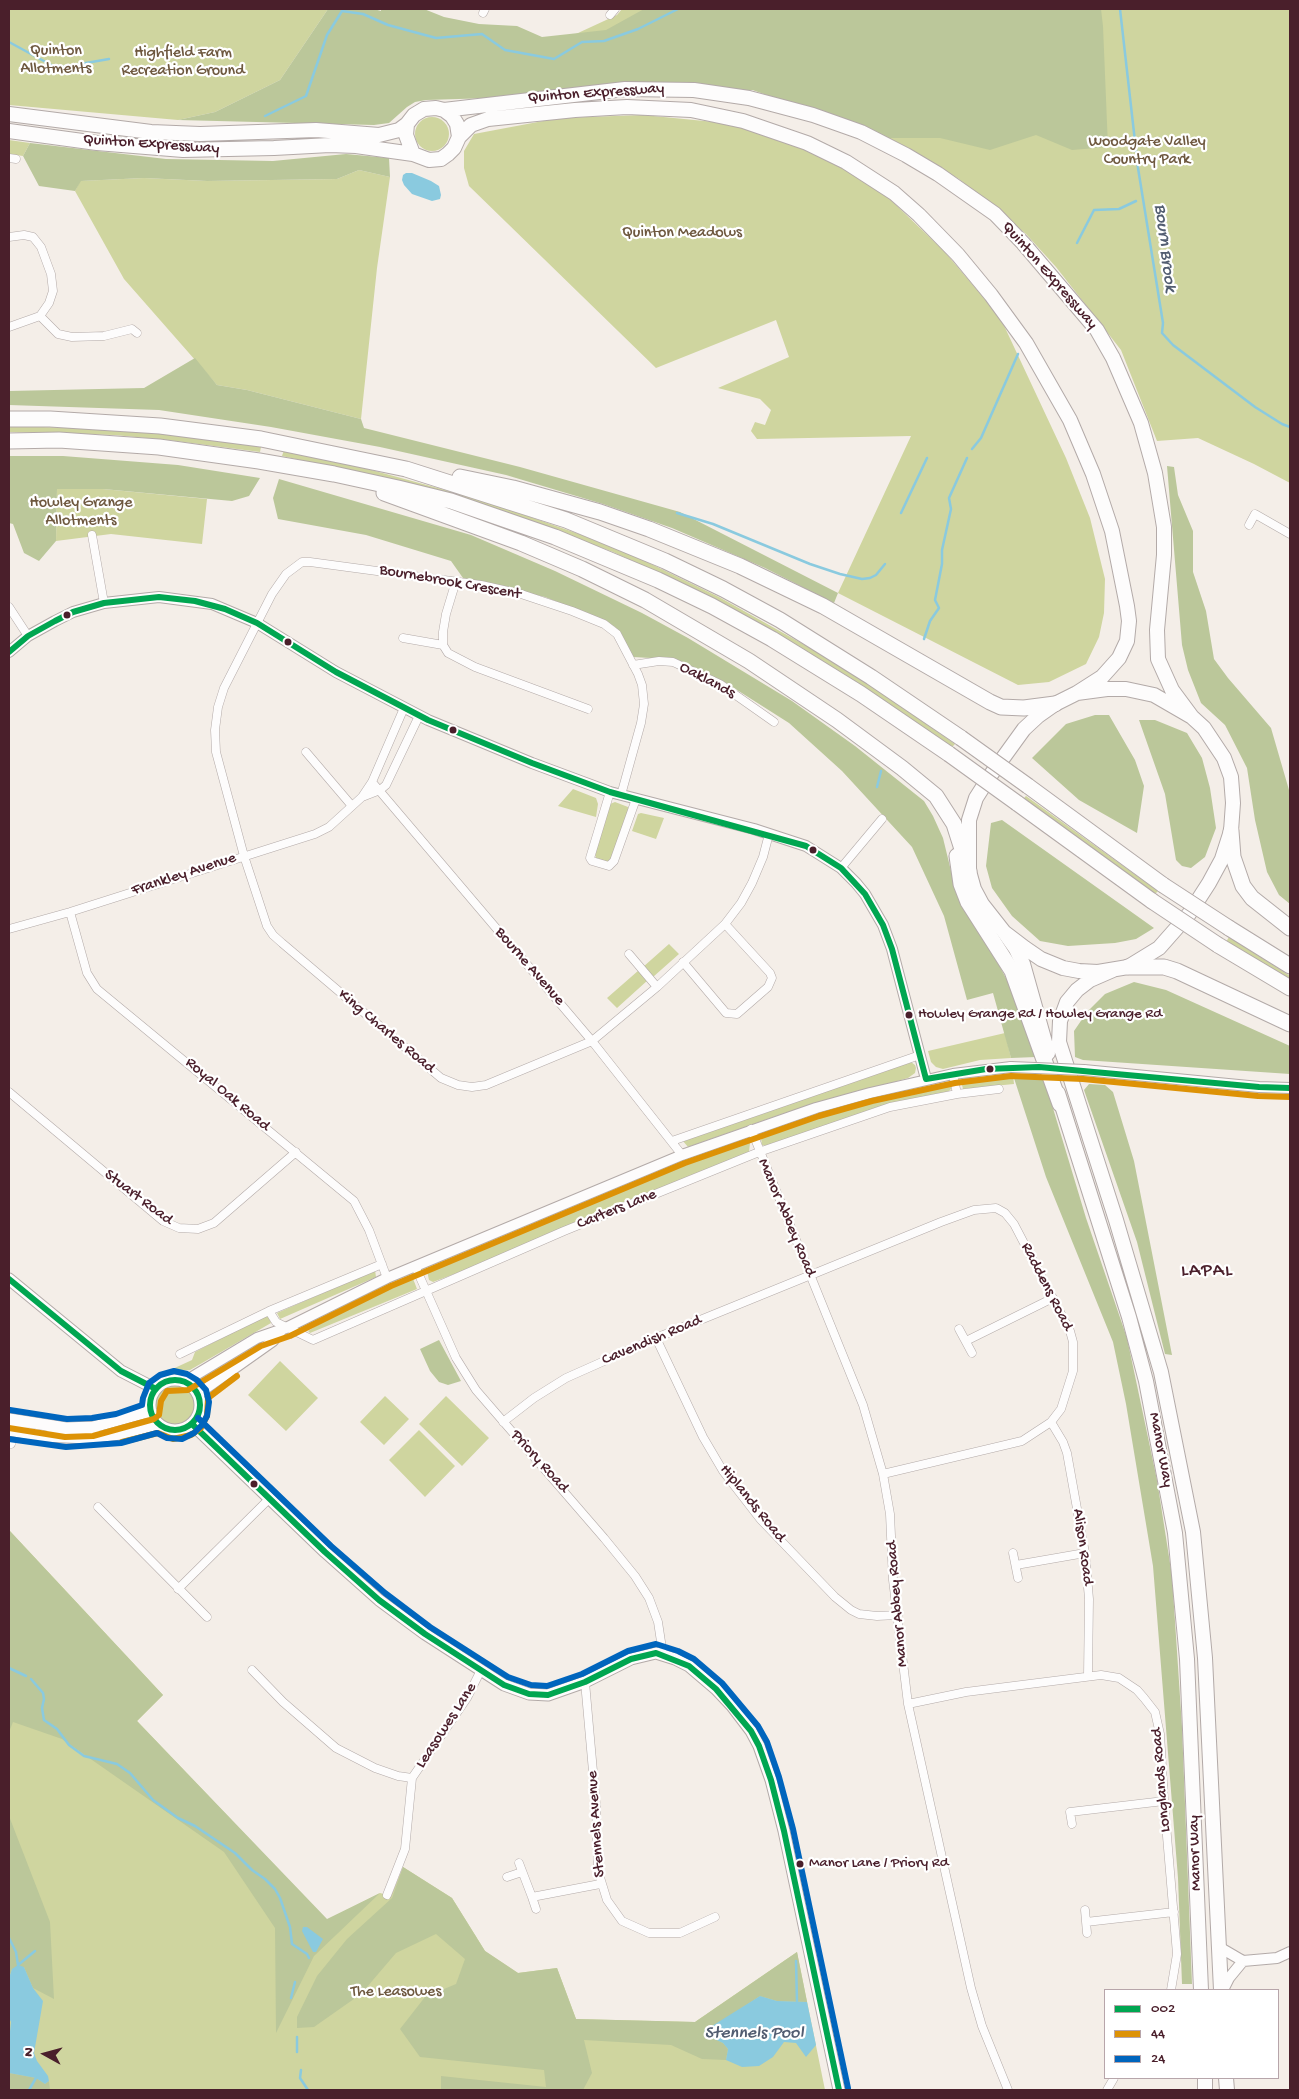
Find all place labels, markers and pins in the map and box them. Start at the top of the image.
unlabelled marker [62,610,72,620]
unlabelled marker [283,637,293,647]
unlabelled marker [448,725,458,735]
unlabelled marker [808,845,818,855]
place label: Howley Grange Rd / Howley Grange Rd [918,1006,1162,1024]
marker: Howley Grange Rd / Howley Grange Rd [904,1010,914,1020]
unlabelled marker [985,1064,995,1074]
unlabelled marker [249,1479,259,1489]
place label: Manor Lane / Priory Rd [809,1855,948,1873]
marker: Manor Lane / Priory Rd [795,1859,805,1869]

